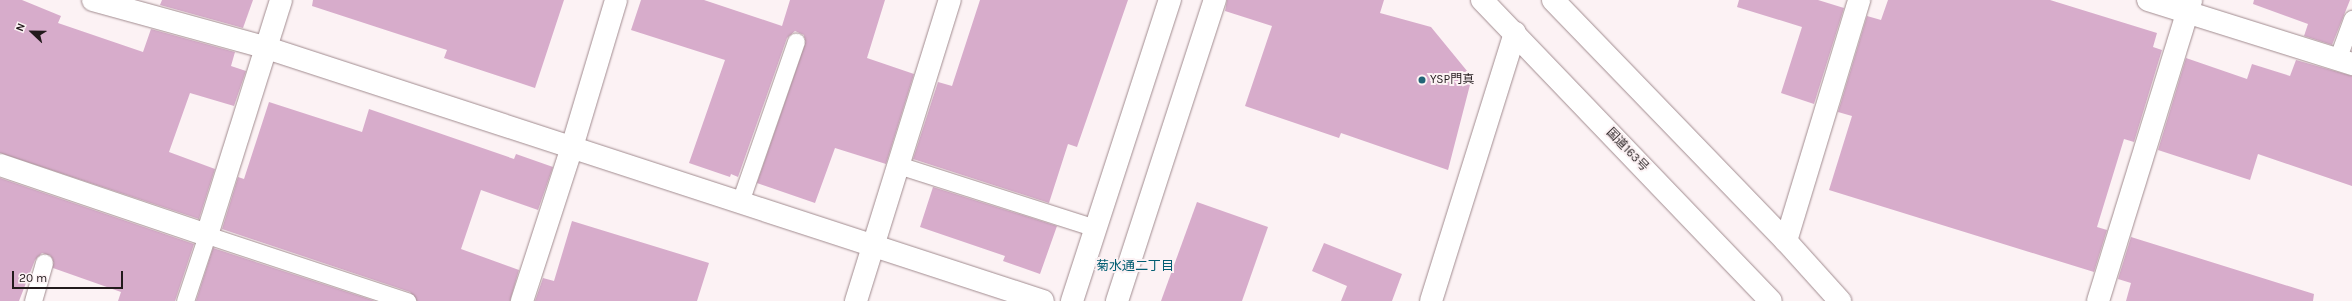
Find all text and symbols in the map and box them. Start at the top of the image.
north arrow [12,12,52,52]
text: N [13,21,28,33]
place label: YSP門真 [1430,73,1474,87]
marker: YSP門真 [1417,75,1427,85]
street label: 国道163号 [1603,126,1651,174]
district label: 菊水通二丁目 [1096,258,1174,274]
scale bar [14,263,125,289]
text: 20 m [19,271,47,285]

